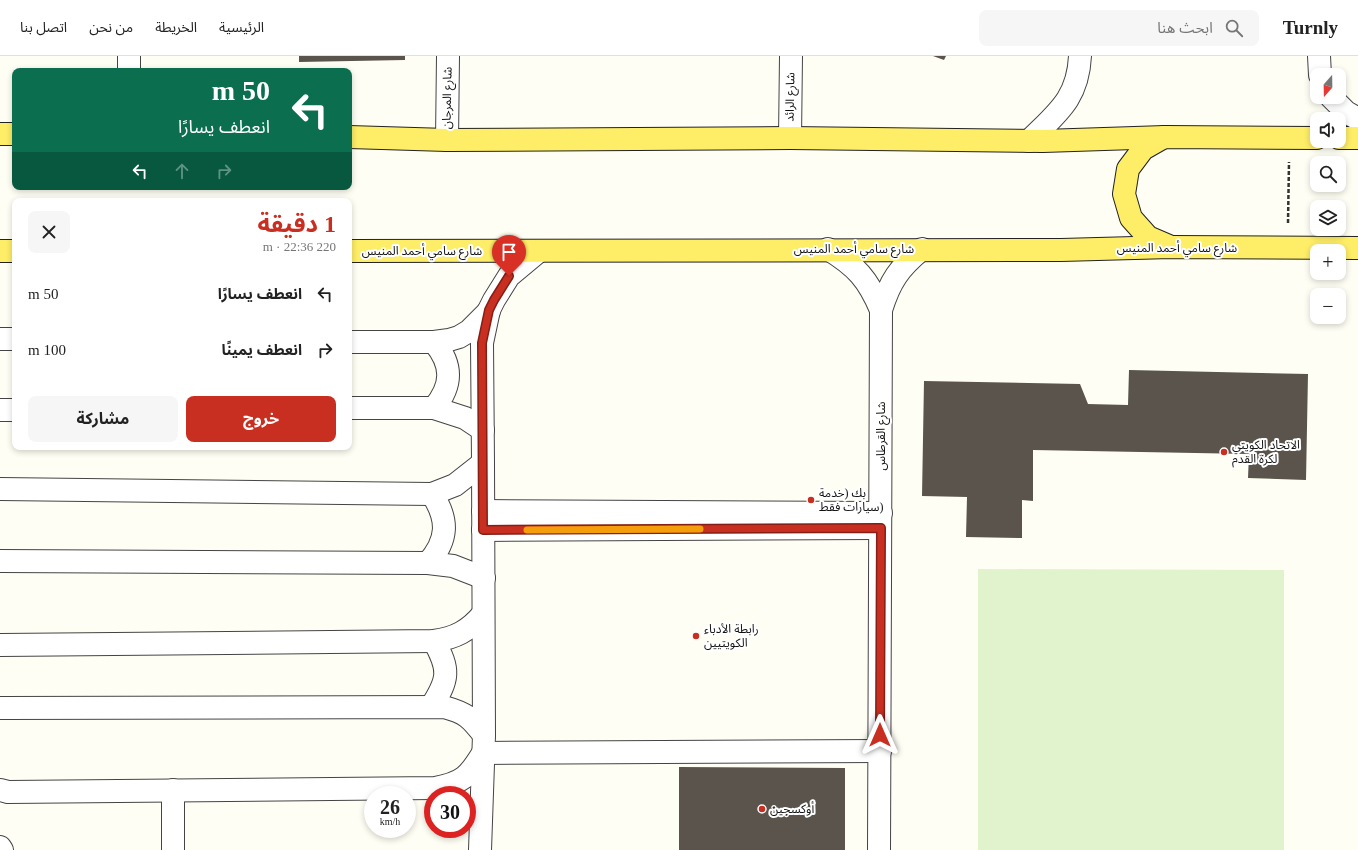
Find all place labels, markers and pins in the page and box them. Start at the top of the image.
pin [492,235,526,276]
place label: الاتحاد الكويتي لكرة القدم [1232,438,1300,468]
marker: الاتحاد الكويتي لكرة القدم [1219,447,1229,457]
place label: بك (خدمة سيارات فقط) [819,486,884,514]
marker: بك (خدمة سيارات فقط) [806,495,816,505]
place label: رابطة الأدباء الكويتيين [704,622,759,650]
marker: رابطة الأدباء الكويتيين [691,631,701,641]
place label: أوكسجين [770,801,814,816]
marker: أوكسجين [757,804,767,814]

